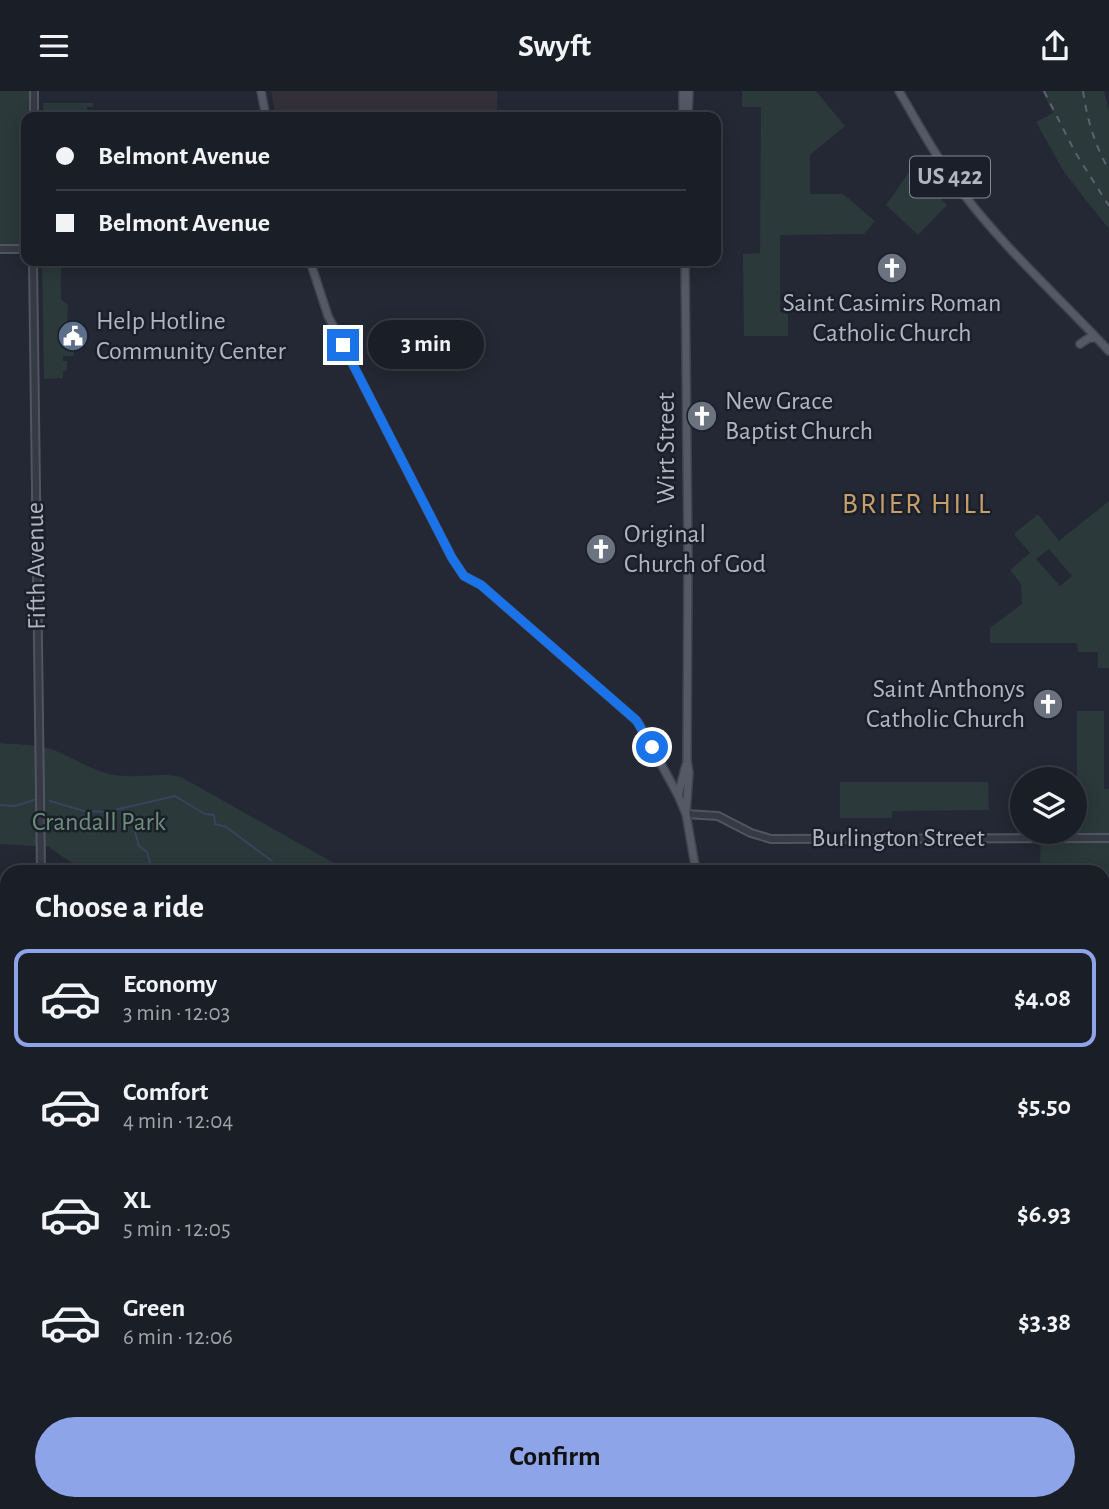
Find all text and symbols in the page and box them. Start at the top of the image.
icon: menu [35,27,73,65]
icon: share [1036,27,1074,65]
text: Swyft [518,30,591,62]
text: Belmont Avenue [98,143,270,169]
road number: US 422 [910,157,990,197]
text: Belmont Avenue [98,210,270,236]
church icon: Saint Casimirs Roman Catholic Church [875,251,909,285]
place label: Saint Casimirs Roman Catholic Church [783,290,1001,346]
place label: Help Hotline Community Center [96,308,287,364]
public building icon: Help Hotline Community Center [56,319,90,353]
callout: 3 min [368,321,483,369]
route end [327,329,359,361]
text: 3 min [401,333,451,356]
place label: New Grace Baptist Church [725,388,873,444]
street label: Wirt Street [653,392,679,504]
church icon: New Grace Baptist Church [685,399,719,433]
district label: BRIER HILL [842,489,992,519]
street label: Fifth Avenue [22,502,50,630]
place label: Original Church of God [624,521,766,577]
church icon: Original Church of God [584,532,618,566]
place label: Saint Anthonys Catholic Church [866,676,1025,732]
church icon: Saint Anthonys Catholic Church [1031,687,1065,721]
route start [636,731,668,763]
map controls [1010,767,1087,844]
button: layers [1010,767,1087,844]
park label: Crandall Park [32,809,166,835]
street label: Burlington Street [811,825,985,851]
text: Choose a ride [35,891,204,923]
icon: car [39,967,102,1030]
text: Economy [123,971,217,997]
text: $4.08 [1014,985,1071,1011]
text: 3 min · 12:03 [123,1002,230,1025]
icon: car [39,1075,102,1138]
text: Comfort [123,1079,208,1105]
text: $5.50 [1017,1093,1071,1119]
text: 4 min · 12:04 [123,1110,233,1133]
icon: car [39,1183,102,1246]
text: XL [123,1187,150,1213]
text: $6.93 [1017,1201,1071,1227]
text: 5 min · 12:05 [123,1218,231,1241]
icon: car [39,1291,102,1354]
text: Green [123,1295,185,1321]
text: $3.38 [1018,1309,1071,1335]
text: 6 min · 12:06 [123,1326,233,1349]
button: Confirm [35,1417,1075,1497]

